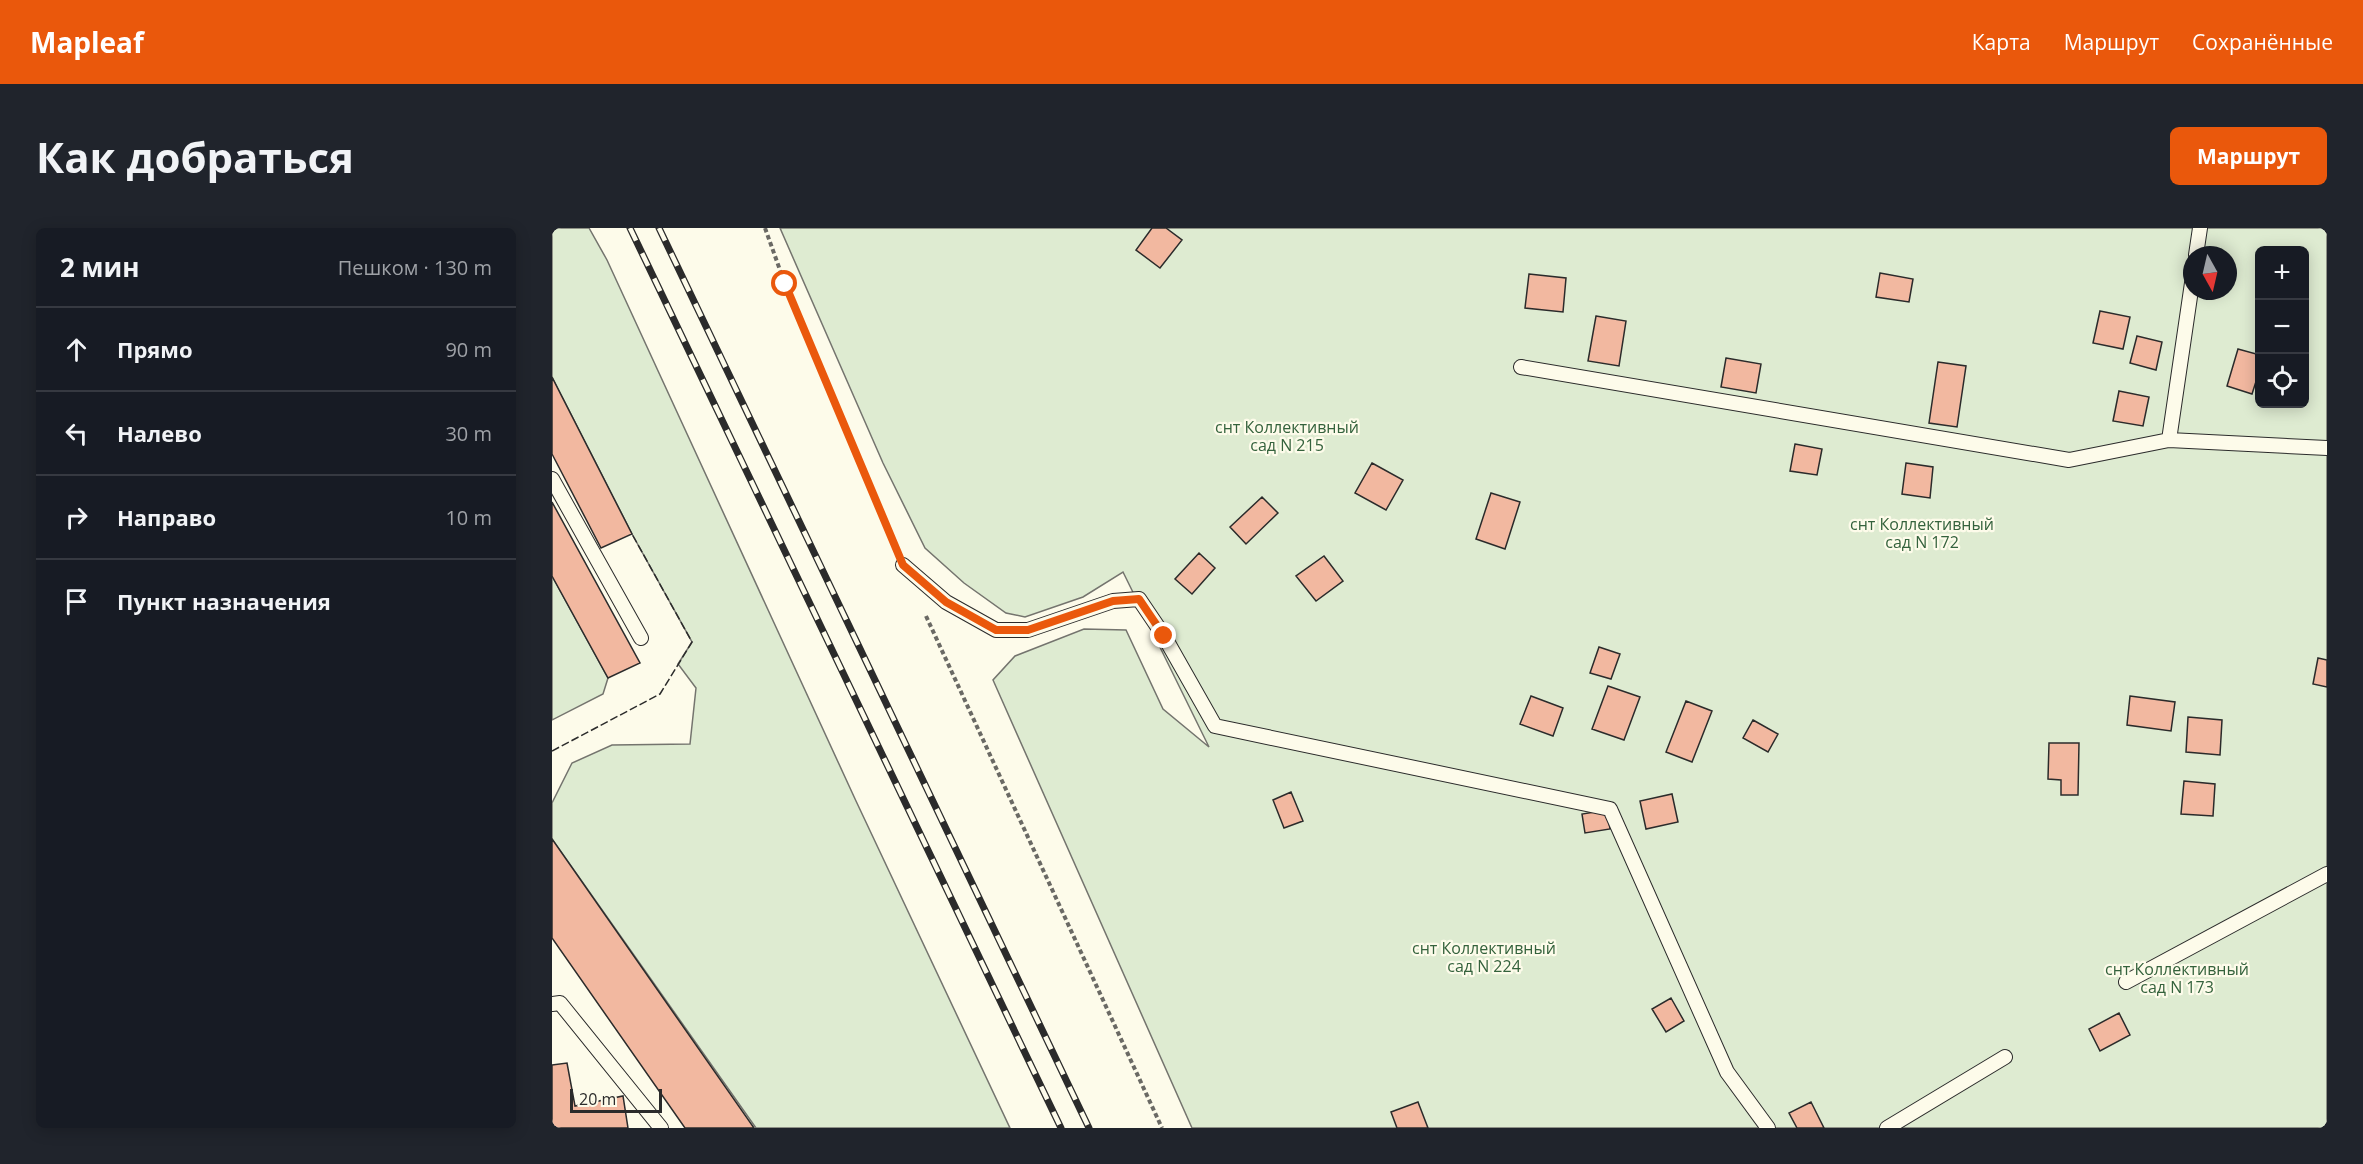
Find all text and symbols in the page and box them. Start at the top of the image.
text: Mapleaf [30,23,144,61]
text: Карта [1972,28,2031,56]
text: Маршрут [2064,28,2159,56]
text: Сохранённые [2192,28,2333,56]
button: Маршрут [2170,127,2327,185]
text: Как добраться [36,128,354,185]
north arrow [2183,246,2237,300]
map controls [2255,246,2309,408]
button: + [2255,246,2309,300]
text: 2 мин [60,249,140,285]
text: Пешком · 130 m [338,254,492,281]
route start [771,270,797,296]
button: − [2255,300,2309,354]
icon: ahead [60,333,93,366]
text: Прямо [117,334,193,364]
text: 90 m [445,336,492,363]
button: locate [2255,354,2309,408]
park label: снт Коллективный сад N 215 [1215,416,1359,456]
icon: left [60,417,93,450]
text: Налево [117,418,202,448]
text: 30 m [445,420,492,447]
icon: right [60,501,93,534]
text: Направо [117,502,216,532]
text: 10 m [445,504,492,531]
park label: снт Коллективный сад N 172 [1850,513,1994,553]
icon: arrive [60,585,93,618]
text: Пункт назначения [117,586,331,616]
route end [1150,622,1176,648]
park label: снт Коллективный сад N 224 [1412,937,1556,977]
park label: снт Коллективный сад N 173 [2105,958,2249,998]
scale bar [570,1086,662,1114]
text: 20 m [579,1088,616,1110]

